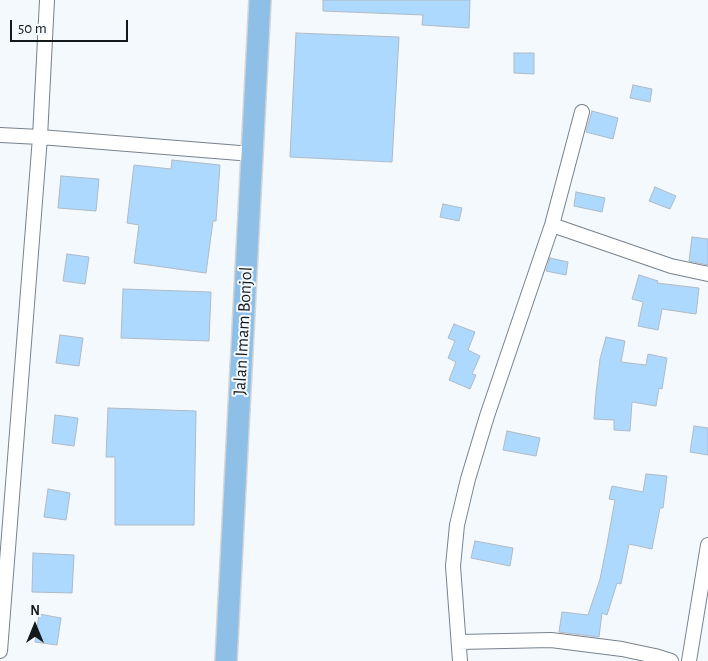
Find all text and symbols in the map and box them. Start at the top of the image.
scale bar [12,10,130,42]
text: 50 m [18,21,47,36]
street label: Jalan Imam Bonjol [229,266,257,396]
north arrow [10,601,60,651]
text: N [30,604,40,618]

